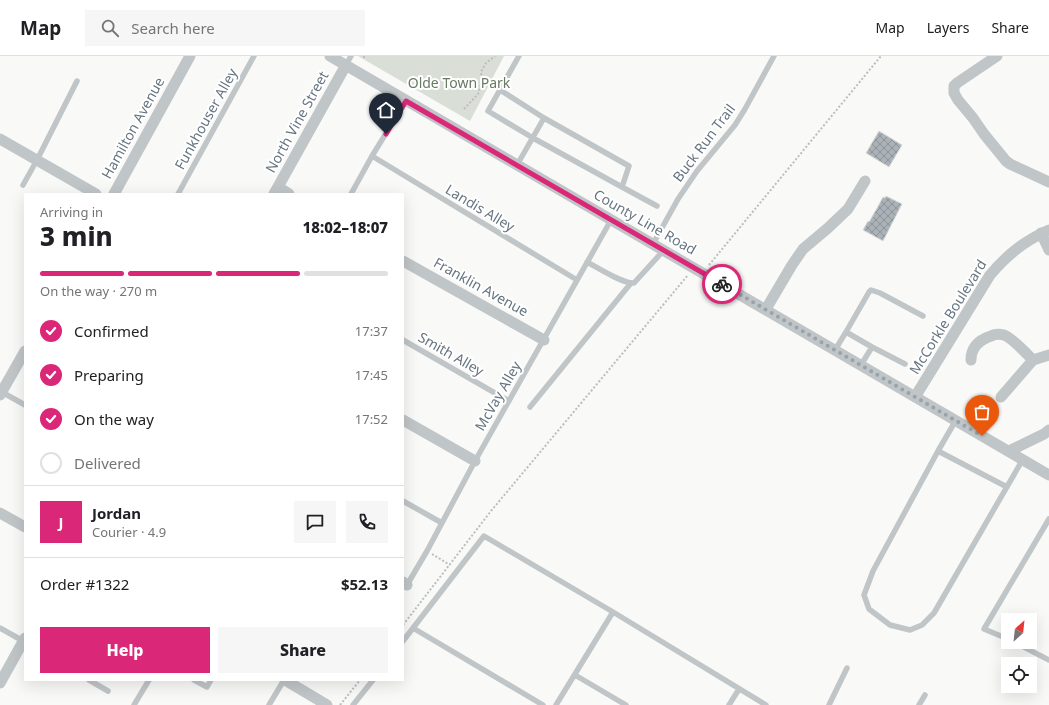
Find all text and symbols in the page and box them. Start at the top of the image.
search box [85,10,365,46]
text: Map [20,15,61,41]
icon: search [99,17,121,39]
text: Search here [131,18,215,38]
text: Map [876,18,905,37]
text: Layers [927,18,969,37]
text: Share [991,18,1029,37]
street label: Funkhouser Alley [170,64,242,173]
street label: North Vine Street [261,68,332,176]
street label: Hamilton Avenue [97,73,168,182]
park label: Olde Town Park [408,73,511,92]
pin [369,93,403,134]
icon: home [375,99,397,121]
street label: Buck Run Trail [668,100,739,186]
street label: Landis Alley [442,180,519,236]
street label: County Line Road [591,185,700,259]
text: Arriving in [40,203,103,221]
text: 18:02–18:07 [303,217,388,237]
text: 3 min [40,218,113,254]
street label: Franklin Avenue [431,253,532,320]
street label: McCorkle Boulevard [905,256,991,378]
courier [702,264,742,304]
icon: bike [711,273,733,295]
text: On the way · 270 m [40,282,157,300]
icon: check [40,320,62,342]
text: Confirmed [74,321,149,341]
text: 17:37 [355,322,388,340]
street label: Smith Alley [415,327,488,380]
street label: McVay Alley [470,357,525,434]
icon: check [40,364,62,386]
text: Preparing [74,365,144,385]
text: 17:45 [355,366,388,384]
pin [965,395,999,436]
icon: bag [971,401,993,423]
icon: check [40,408,62,430]
text: On the way [74,409,154,429]
text: 17:52 [355,410,388,428]
text: Delivered [74,453,141,473]
button: chat [294,501,336,543]
button: phone [346,501,388,543]
text: Jordan [92,503,141,523]
text: J [59,512,63,532]
text: Courier · 4.9 [92,523,166,541]
text: Order #1322 [40,574,129,594]
text: $52.13 [341,574,388,594]
north arrow [1001,613,1037,649]
map controls [1001,613,1037,693]
button: Help [40,627,210,673]
button: Share [218,627,388,673]
button: locate [1001,657,1037,693]

